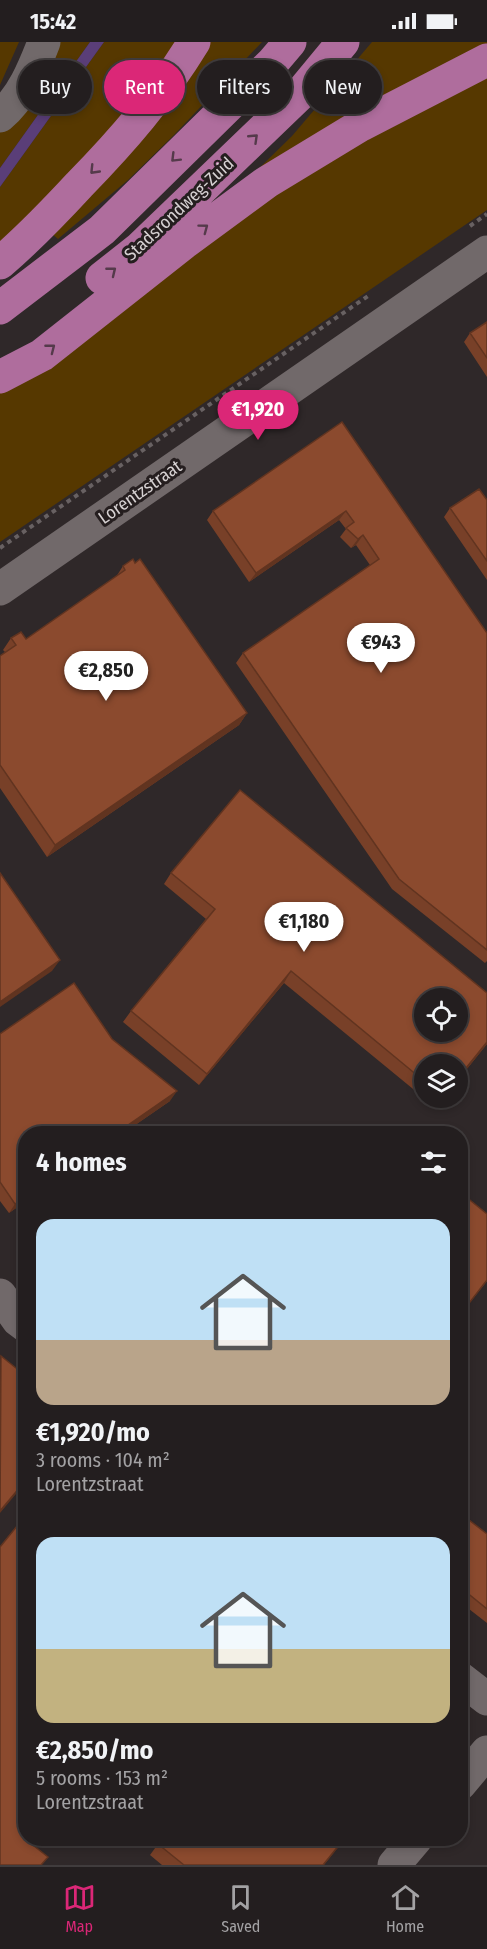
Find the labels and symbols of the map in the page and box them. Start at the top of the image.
one-way arrow [247,134,257,145]
one-way arrow [171,151,182,162]
street label: Stadsrondweg-Zuid [120,153,238,265]
one-way arrow [90,163,101,174]
one-way arrow [198,224,209,235]
one-way arrow [105,268,116,279]
one-way arrow [44,345,55,356]
pin: €1,920 [209,390,307,441]
street label: Lorentzstraat [94,455,186,529]
pin: €943 [345,623,417,674]
pin: €2,850 [57,651,155,702]
pin: €1,180 [255,902,353,953]

